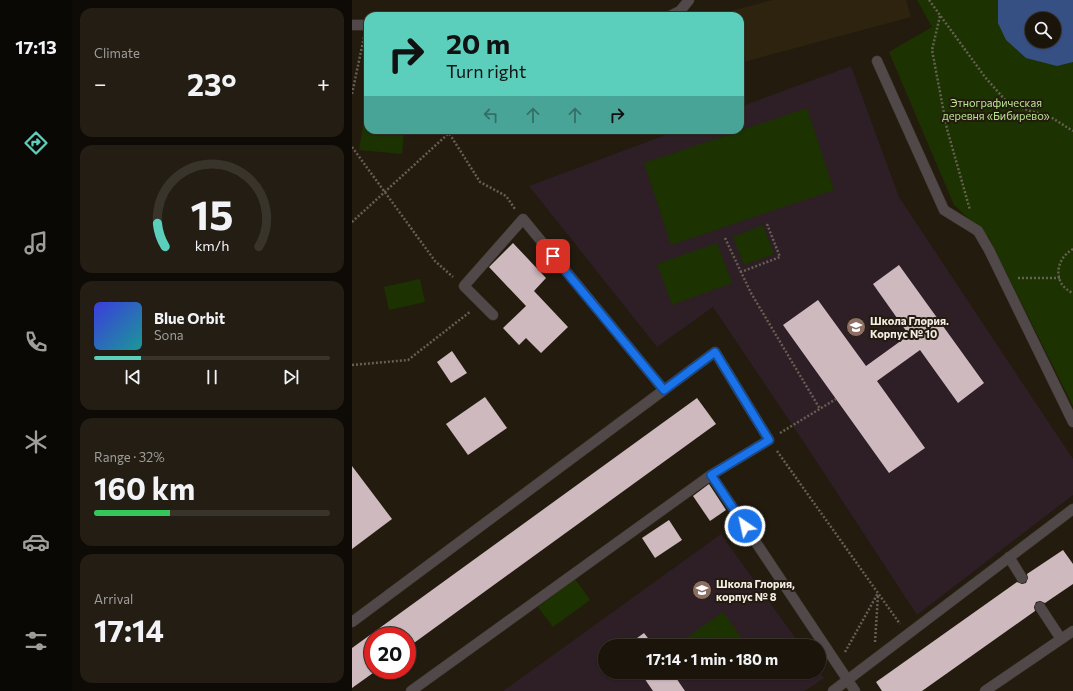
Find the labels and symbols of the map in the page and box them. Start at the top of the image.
park label: Этнографическая деревня «Бибирево» [942,96,1050,122]
pin [536,239,570,273]
place label: Школа Глория. Корпус № 10 [870,314,949,340]
school or university icon: Школа Глория. Корпус № 10 [845,316,867,338]
position arrow [724,505,766,547]
place label: Школа Глория, корпус № 8 [716,577,795,603]
school or university icon: Школа Глория, корпус № 8 [691,579,713,601]
speed limit sign: 20 [364,627,416,679]

